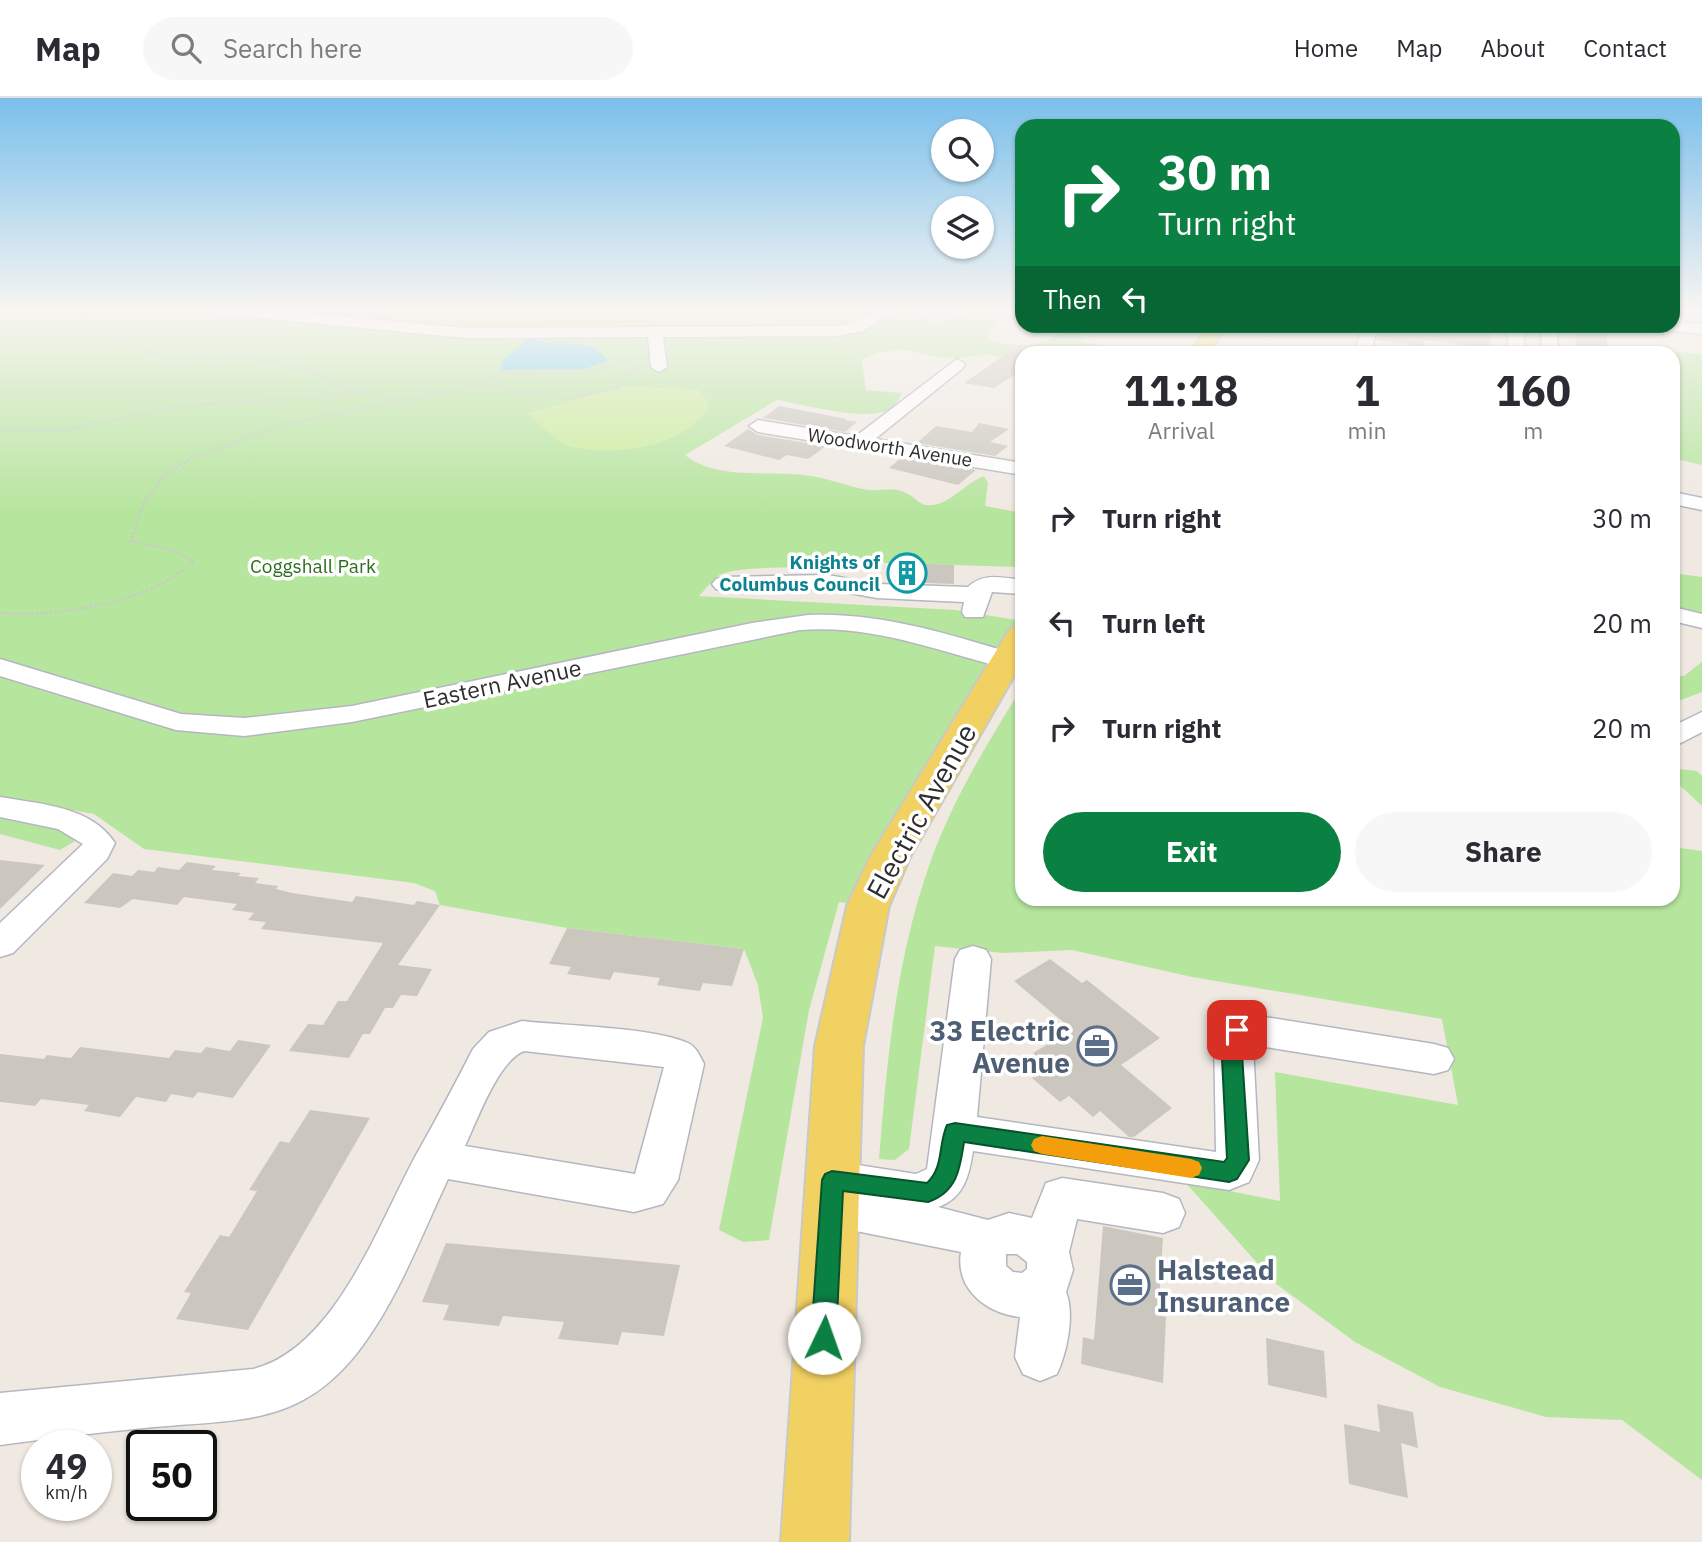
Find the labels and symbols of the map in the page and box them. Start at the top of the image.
street label: Woodworth Avenue [806,422,974,472]
place label: Knights of Columbus Council [719,550,880,596]
building icon: Knights of Columbus Council [886,552,928,594]
park label: Coggshall Park [250,554,376,578]
street label: Eastern Avenue [420,652,584,714]
street label: Electric Avenue [858,717,984,905]
pin [1207,1000,1267,1060]
place label: 33 Electric Avenue [930,1012,1070,1081]
office icon: 33 Electric Avenue [1076,1025,1118,1067]
place label: Halstead Insurance [1157,1251,1290,1320]
office icon: Halstead Insurance [1109,1264,1151,1306]
position arrow [787,1301,861,1375]
speed limit sign: 50 [126,1430,217,1521]

